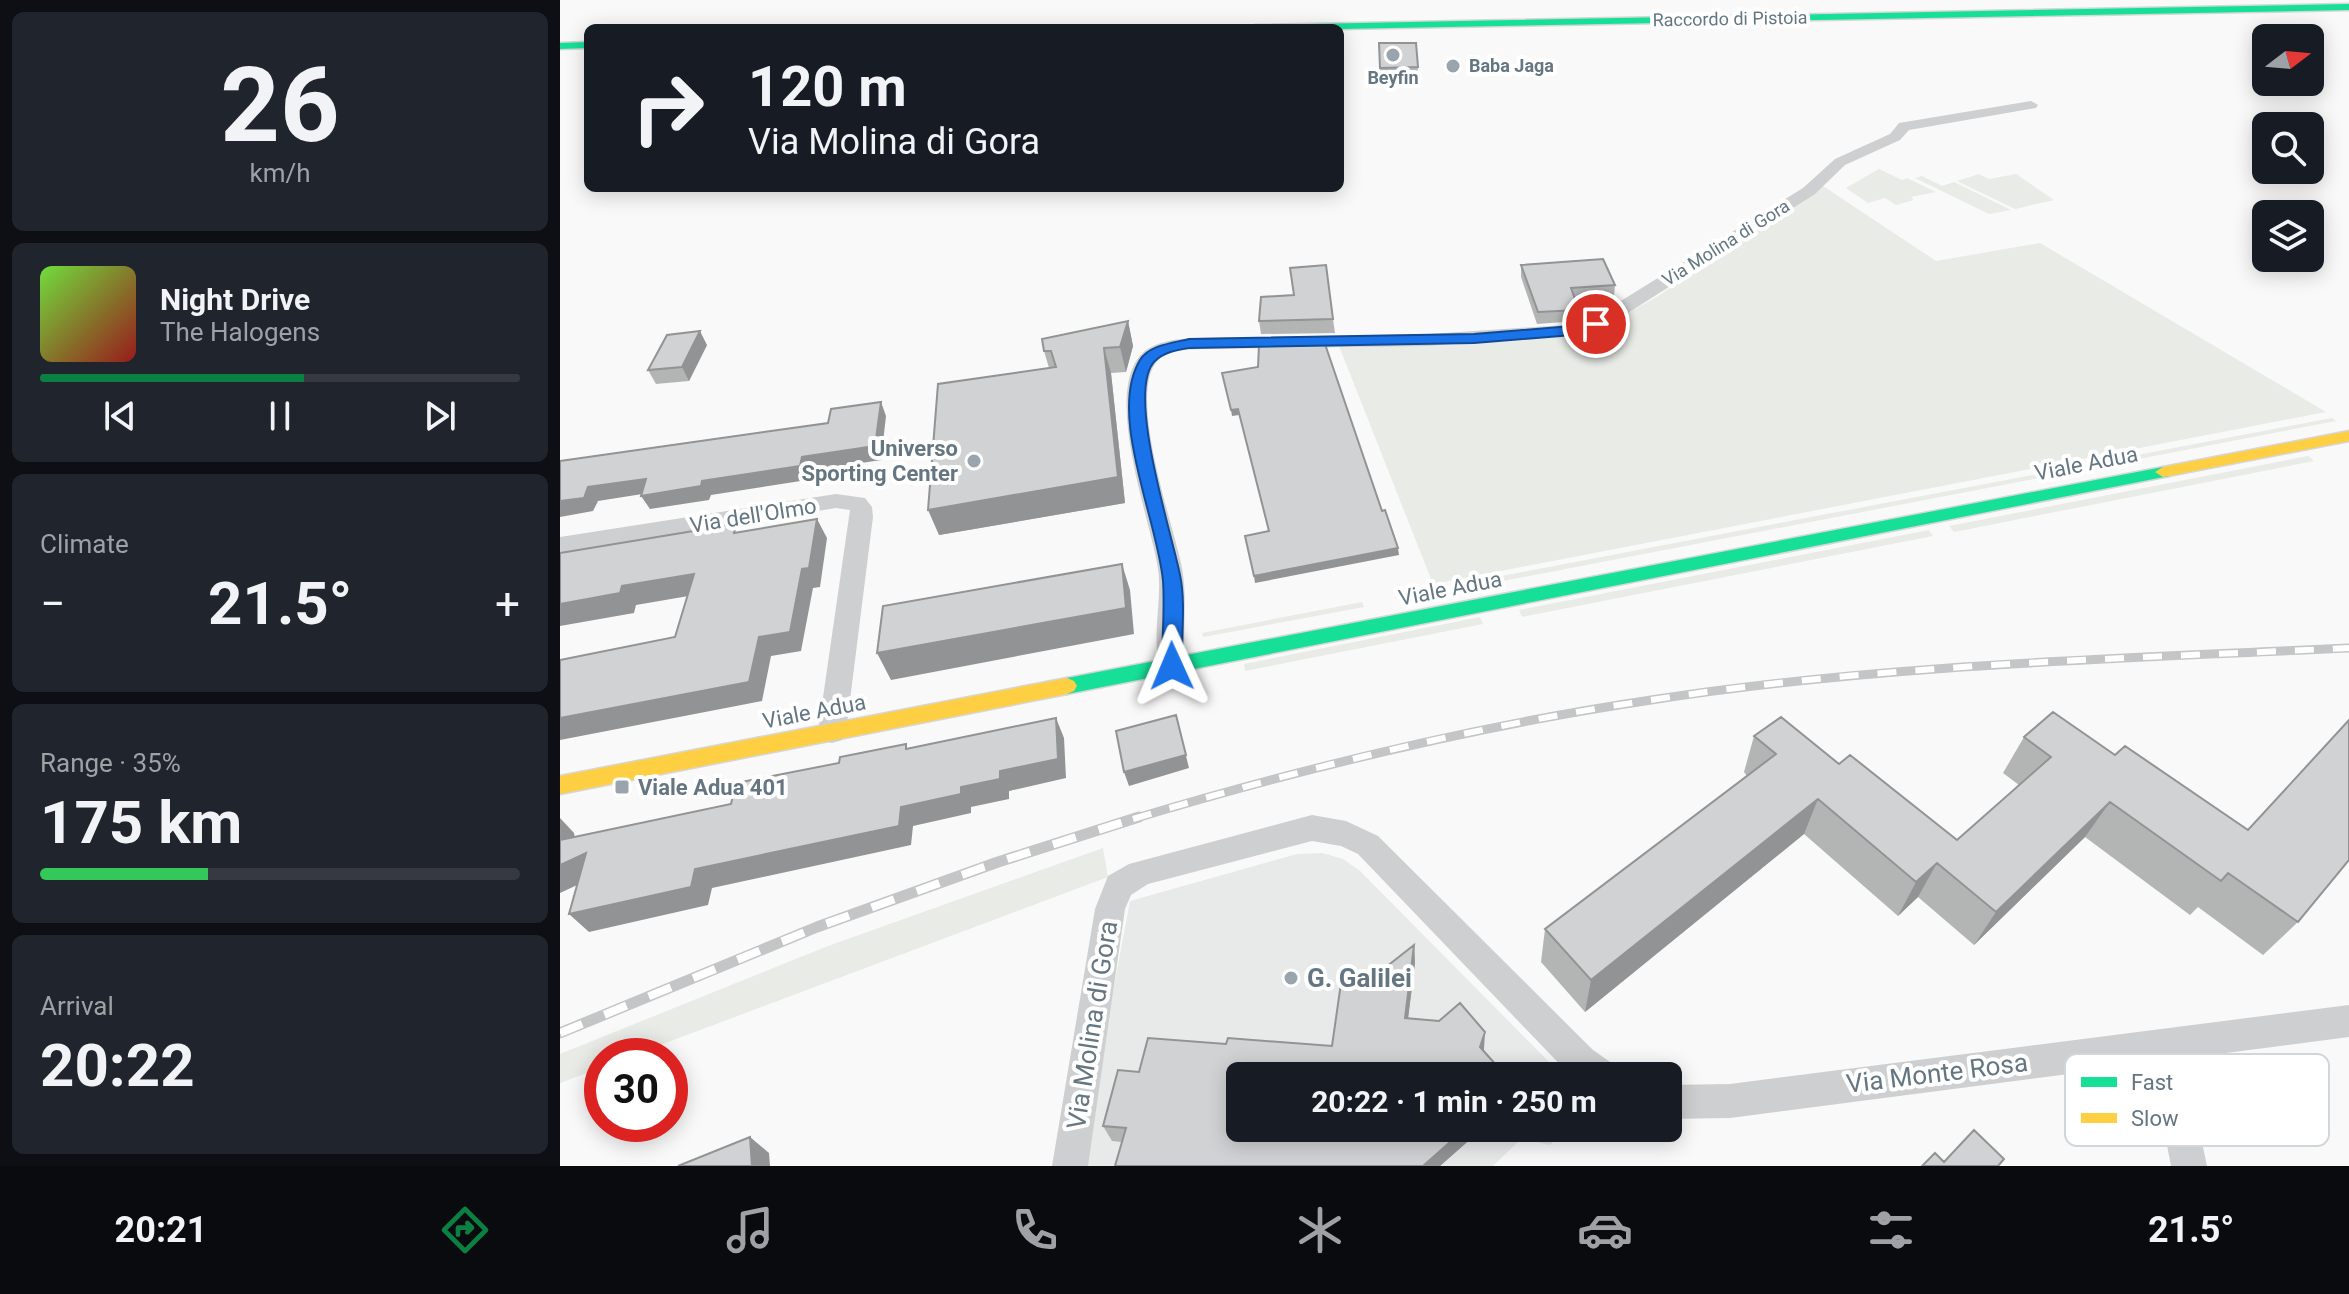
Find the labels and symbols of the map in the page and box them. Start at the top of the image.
street label: Raccordo di Pistoia [1652,7,1808,30]
north arrow [2252,24,2324,96]
marker: Beyfin [1384,46,1402,64]
place label: Baba Jaga [1469,55,1554,76]
marker: Baba Jaga [1444,57,1462,75]
place label: Beyfin [1367,67,1419,88]
street label: Via Molina di Gora [1658,195,1793,290]
pin [1562,290,1630,358]
place label: Universo Sporting Center [801,436,958,486]
street label: Viale Adua [2032,441,2140,486]
marker: Universo Sporting Center [965,452,983,470]
street label: Via dell'Olmo [688,493,818,538]
street label: Viale Adua [1396,566,1504,611]
position arrow [1130,624,1214,708]
street label: Viale Adua [760,689,868,734]
place label: Viale Adua 401 [638,775,788,800]
marker: Viale Adua 401 [613,778,631,796]
street label: Via Molina di Gora [1061,918,1123,1132]
place label: G. Galilei [1307,963,1412,993]
marker: G. Galilei [1282,969,1300,987]
speed limit sign: 30 [584,1038,688,1142]
street label: Via Monte Rosa [1845,1047,2029,1099]
legend [2065,1054,2329,1146]
text: Fast [2131,1070,2173,1095]
text: Slow [2131,1106,2179,1131]

